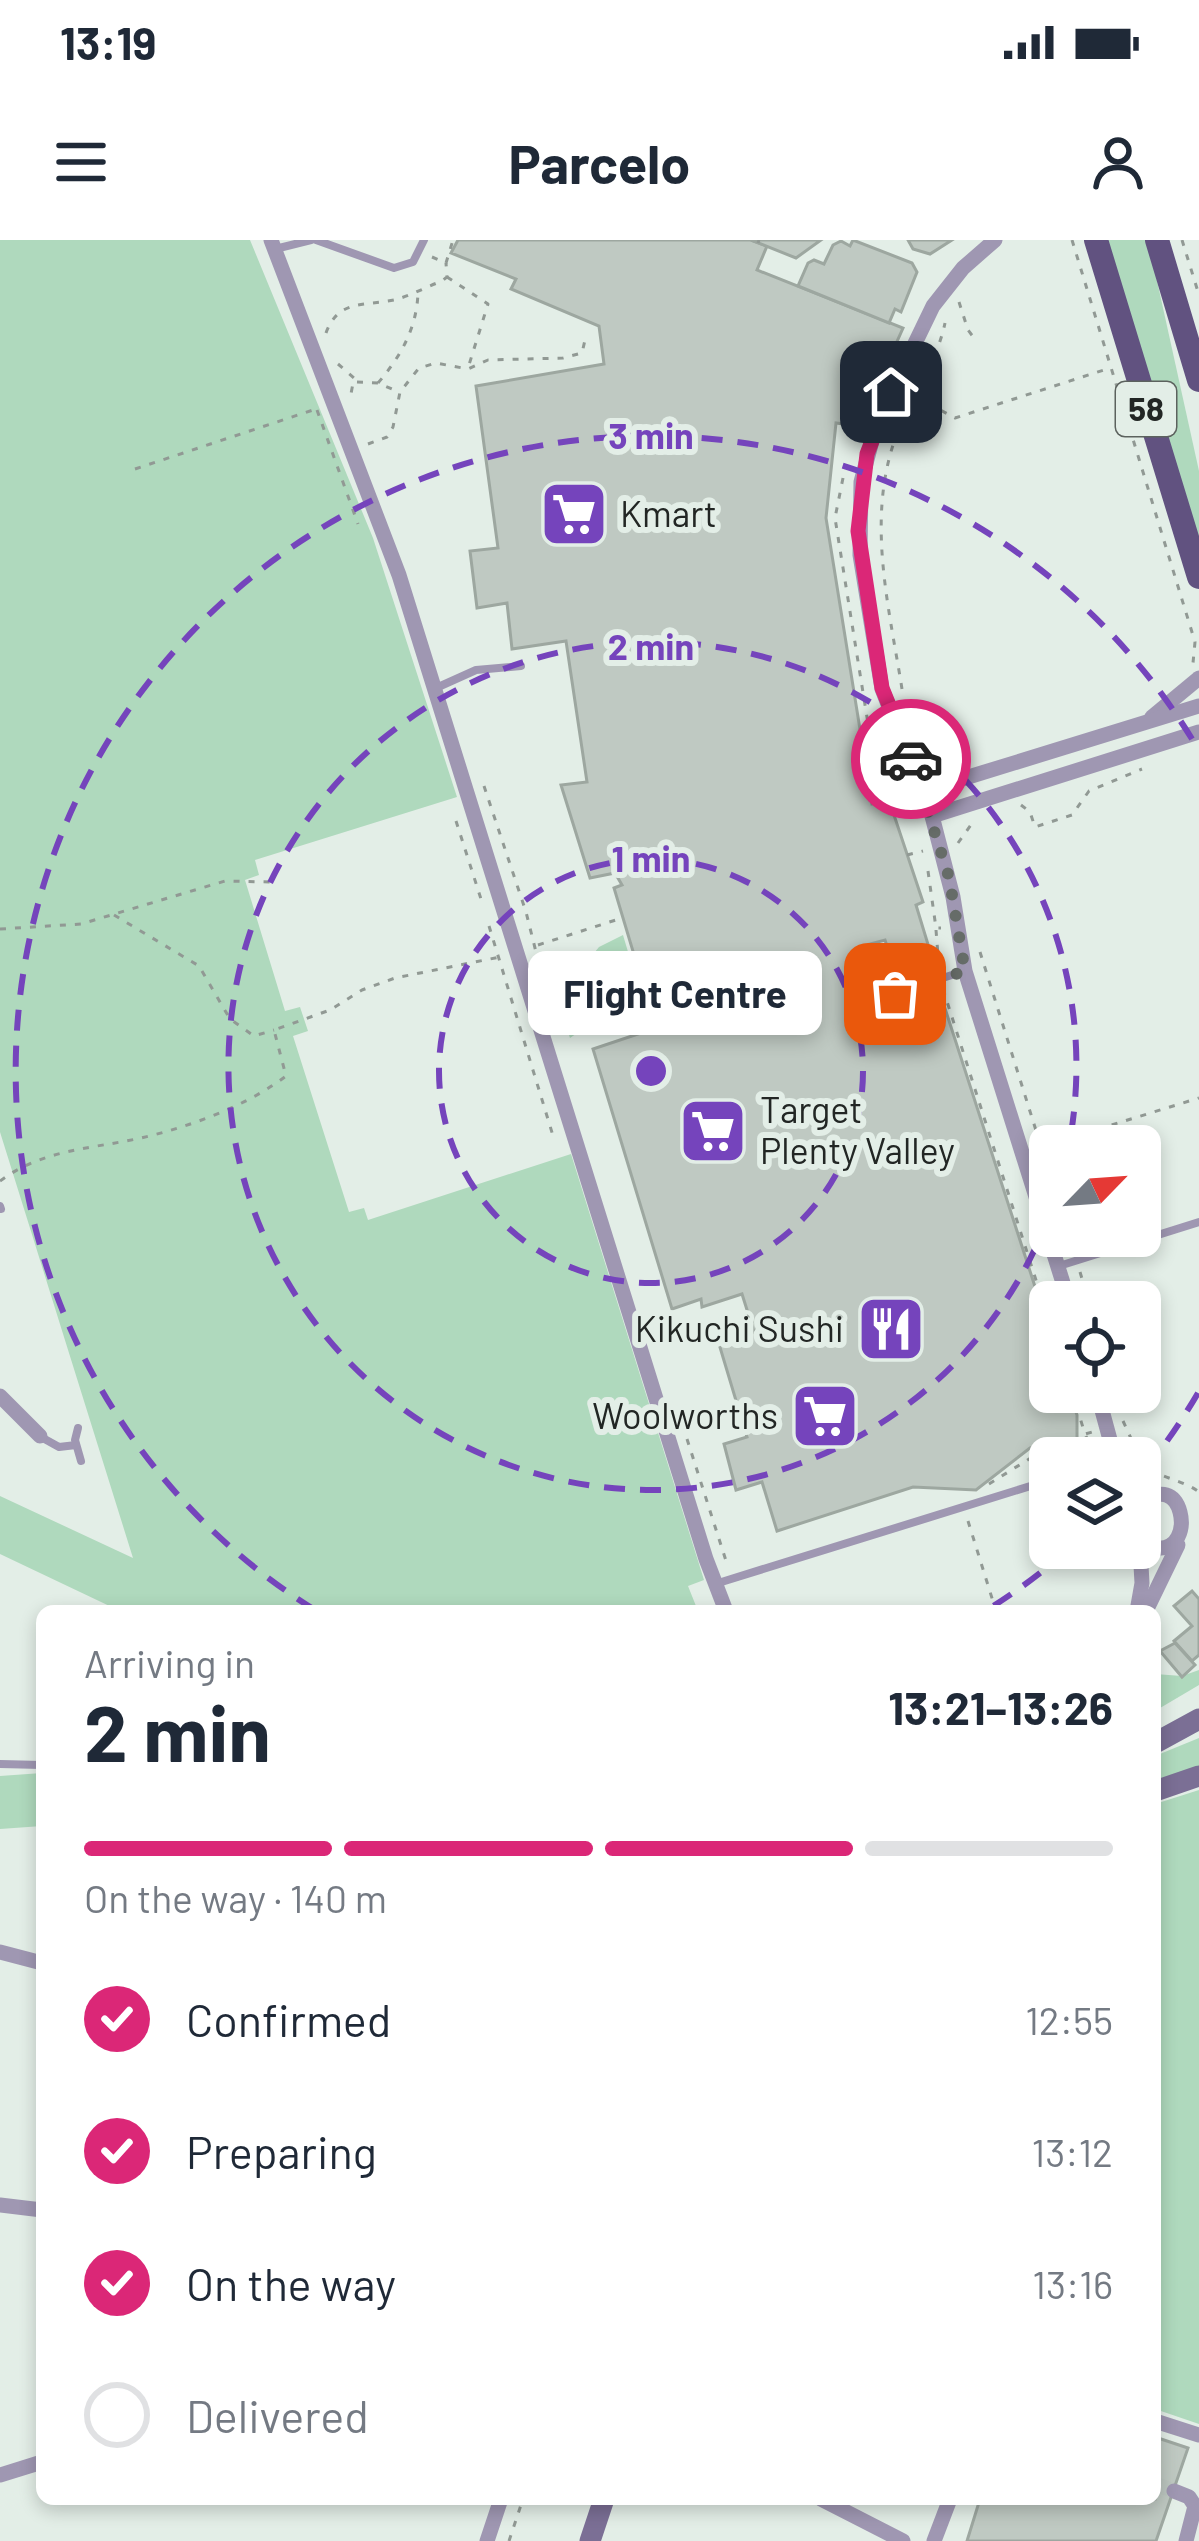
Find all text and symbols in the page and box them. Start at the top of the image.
text: 13:19 [60,15,156,69]
icon: menu [48,129,114,195]
icon: person [1085,129,1151,195]
text: Parcelo [509,130,690,195]
pin [840,341,942,443]
icon: home [858,359,924,425]
road number: 58 [1116,382,1176,436]
text: 3 min [608,413,694,456]
supermarket icon: Kmart [539,479,609,549]
place label: Kmart [620,491,717,534]
text: 2 min [608,624,694,667]
courier [851,699,971,819]
icon: car [878,726,944,792]
text: 1 min [612,836,690,879]
pin [844,943,946,1045]
callout: Flight Centre [529,952,823,1036]
icon: bag [862,961,928,1027]
text: Flight Centre [563,969,787,1016]
centre of rings [630,1050,672,1092]
place label: Target Plenty Valley [760,1087,955,1171]
supermarket icon: Target Plenty Valley [678,1096,748,1166]
north arrow [1029,1125,1161,1257]
map controls [1029,1125,1161,1569]
button: locate [1029,1281,1161,1413]
restaurant icon: Kikuchi Sushi [856,1294,926,1364]
place label: Kikuchi Sushi [635,1306,844,1349]
supermarket icon: Woolworths [790,1381,860,1451]
place label: Woolworths [592,1393,778,1436]
button: layers [1029,1437,1161,1569]
text: Arriving in [84,1639,255,1686]
text: 13:21–13:26 [888,1680,1113,1734]
text: 2 min [84,1684,271,1778]
text: On the way · 140 m [84,1874,387,1921]
icon: check [84,1986,150,2052]
text: Confirmed [186,1992,391,2046]
text: 12:55 [1025,1996,1113,2043]
icon: check [84,2118,150,2184]
text: Preparing [186,2124,377,2178]
text: 13:12 [1031,2128,1113,2175]
icon: check [84,2250,150,2316]
text: On the way [186,2256,396,2310]
text: 13:16 [1032,2260,1113,2307]
text: Delivered [186,2388,369,2442]

